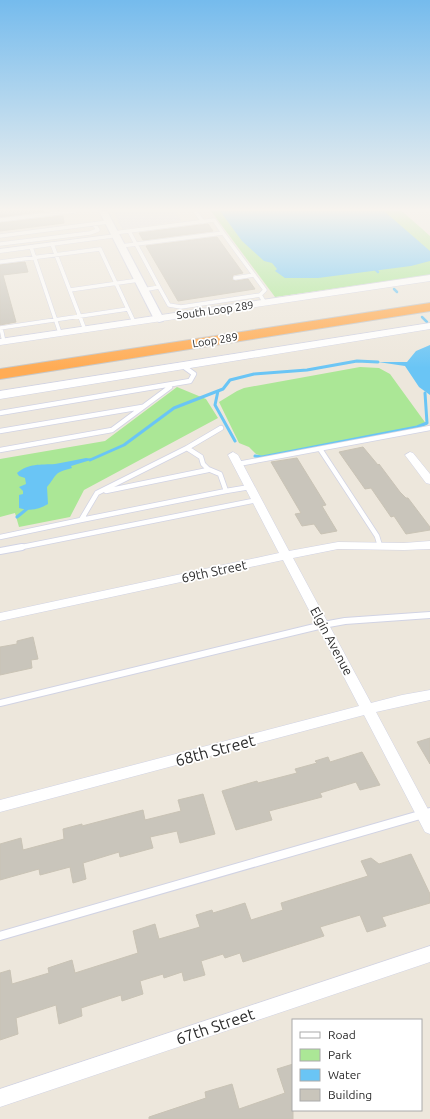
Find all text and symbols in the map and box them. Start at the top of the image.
street label: South Loop 289 [176,299,254,321]
street label: Loop 289 [191,330,239,350]
street label: 69th Street [180,557,248,585]
street label: Elgin Avenue [308,604,356,678]
street label: 68th Street [173,731,258,769]
street label: 67th Street [173,1004,257,1048]
legend [292,1019,422,1111]
text: Road [328,1028,356,1041]
text: Park [328,1048,352,1061]
text: Water [328,1068,361,1081]
text: Building [328,1088,372,1101]

